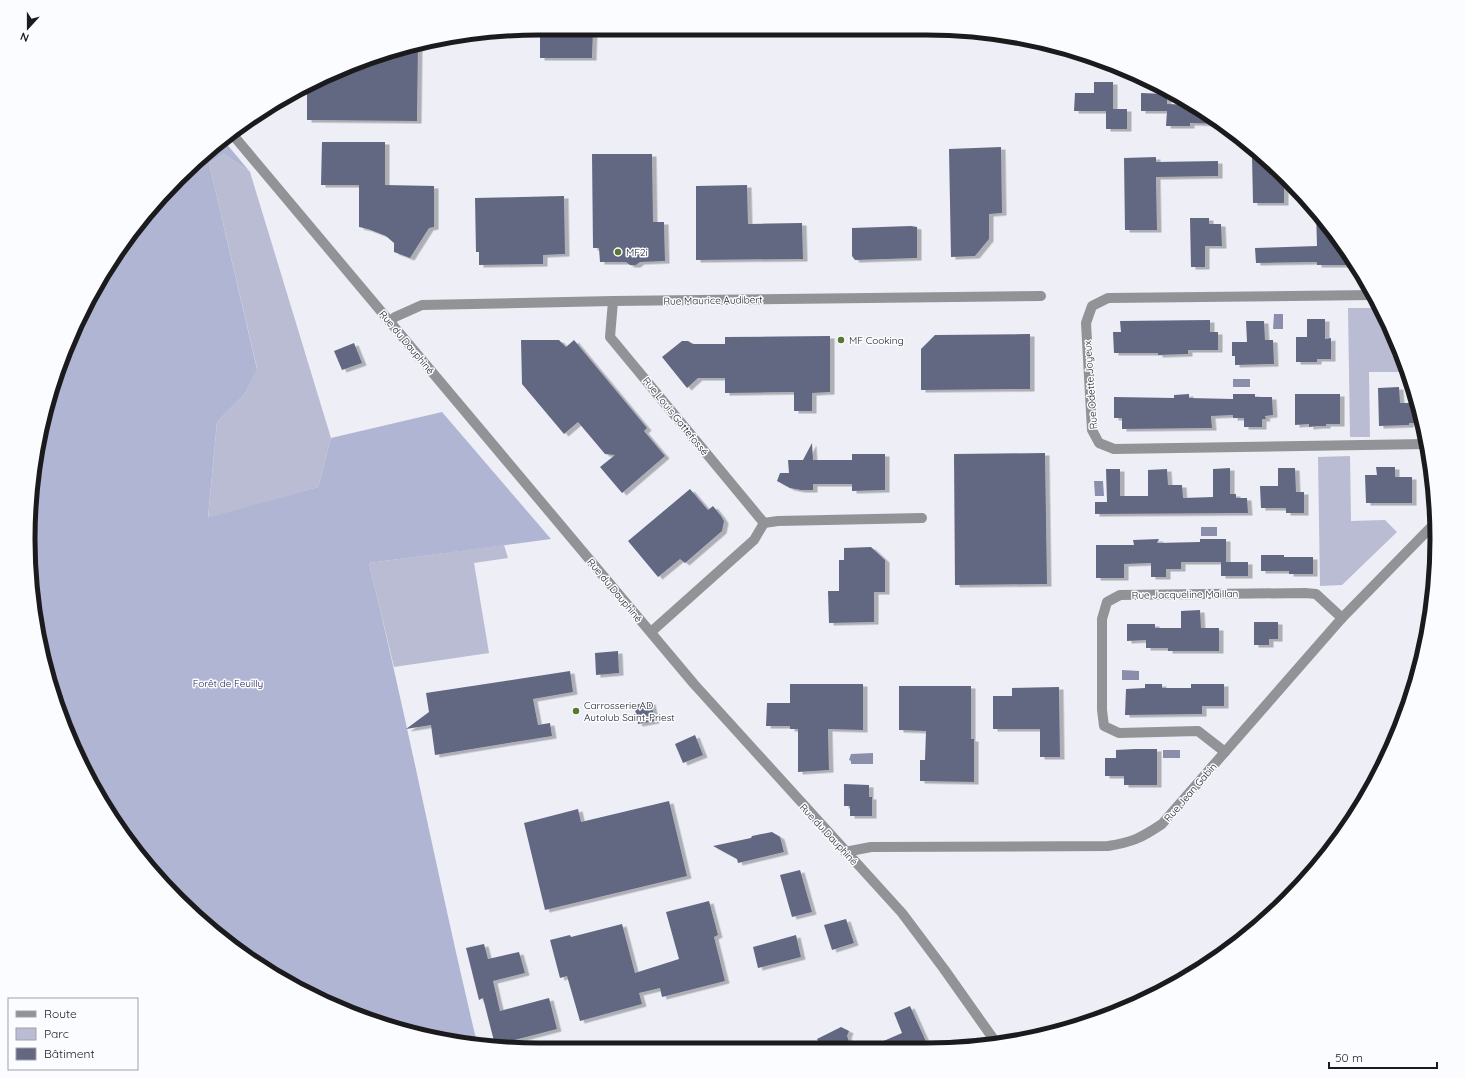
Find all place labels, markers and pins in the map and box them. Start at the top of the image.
place label: MF2i [626,246,648,259]
marker: MF2i [613,247,623,257]
place label: MF Cooking [849,334,904,347]
marker: MF Cooking [836,335,846,345]
place label: Carrosserie AD Autolub Saint-Priest [584,699,675,724]
marker: Carrosserie AD Autolub Saint-Priest [571,706,581,716]

